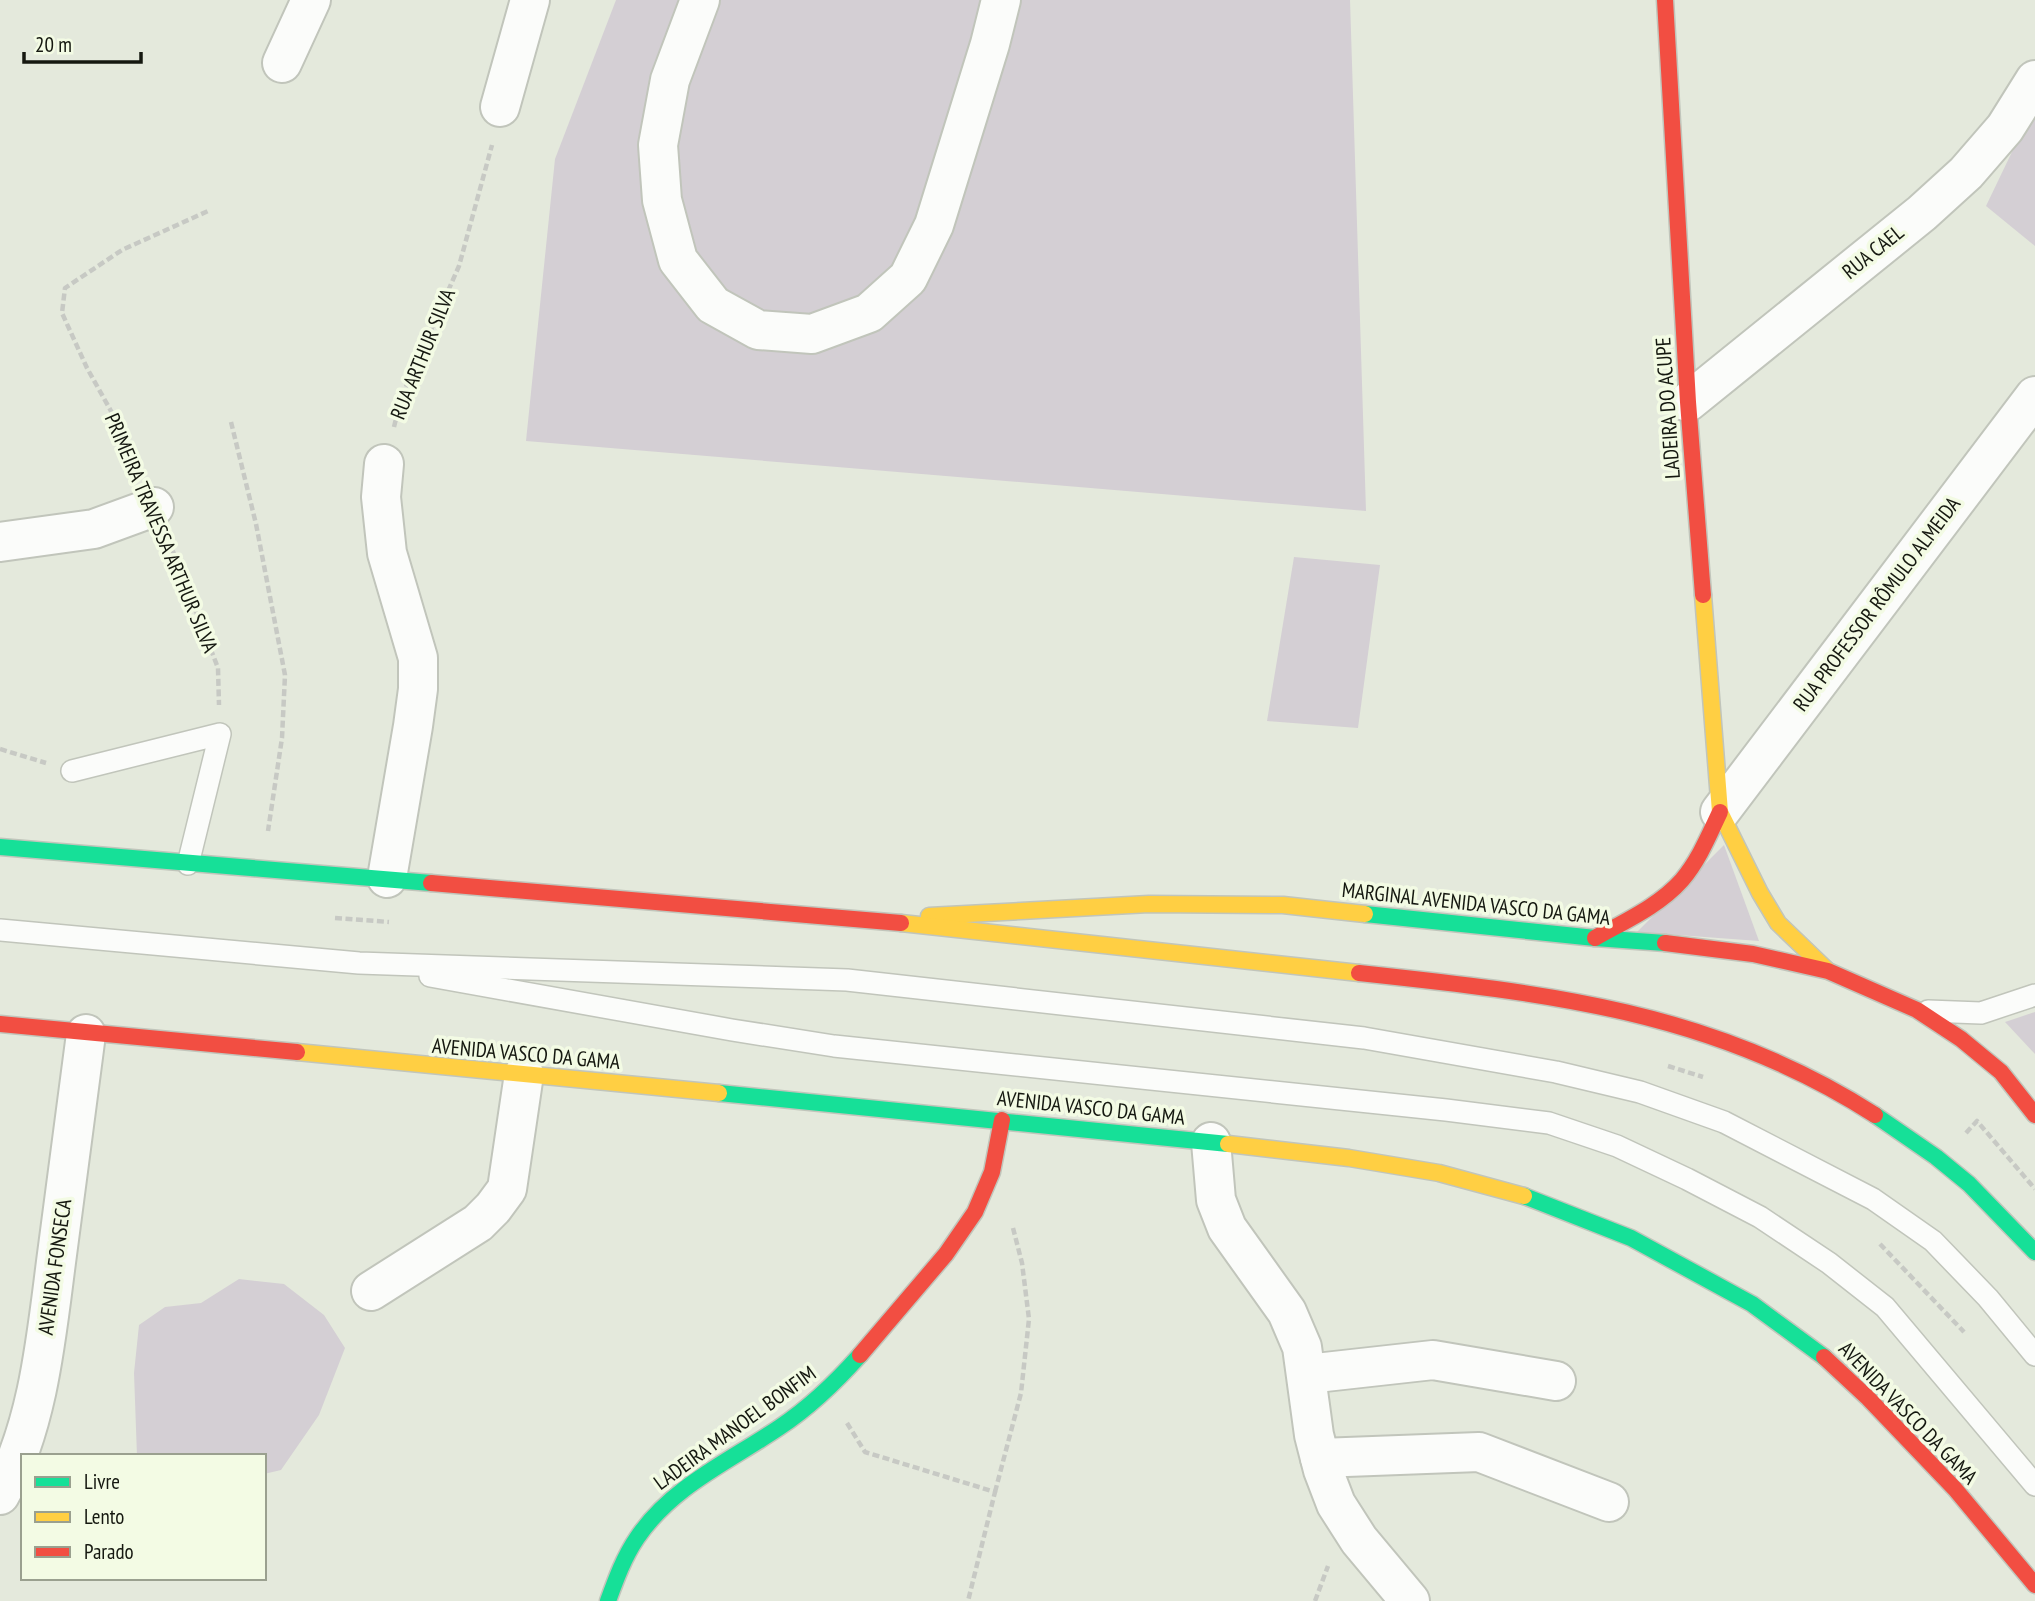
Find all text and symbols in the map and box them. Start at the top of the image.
scale bar [24,21,142,65]
text: 20 m [35,31,72,58]
street label: RUA CAEL [1836,218,1909,285]
street label: RUA ARTHUR SILVA [384,284,461,423]
street label: LADEIRA DO ACUPE [1649,336,1686,480]
street label: PRIMEIRA TRAVESSA ARTHUR SILVA [99,409,224,657]
street label: RUA PROFESSOR RÔMULO ALMEIDA [1787,491,1966,716]
street label: MARGINAL AVENIDA VASCO DA GAMA [1341,876,1612,931]
street label: AVENIDA VASCO DA GAMA [431,1032,621,1075]
street label: AVENIDA VASCO DA GAMA [996,1084,1186,1131]
street label: AVENIDA FONSECA [32,1197,77,1337]
street label: AVENIDA VASCO DA GAMA [1833,1335,1984,1490]
street label: LADEIRA MANOEL BONFIM [648,1360,821,1496]
legend [21,1454,266,1580]
text: Livre [84,1468,120,1495]
text: Lento [84,1503,124,1530]
text: Parado [84,1538,134,1565]

